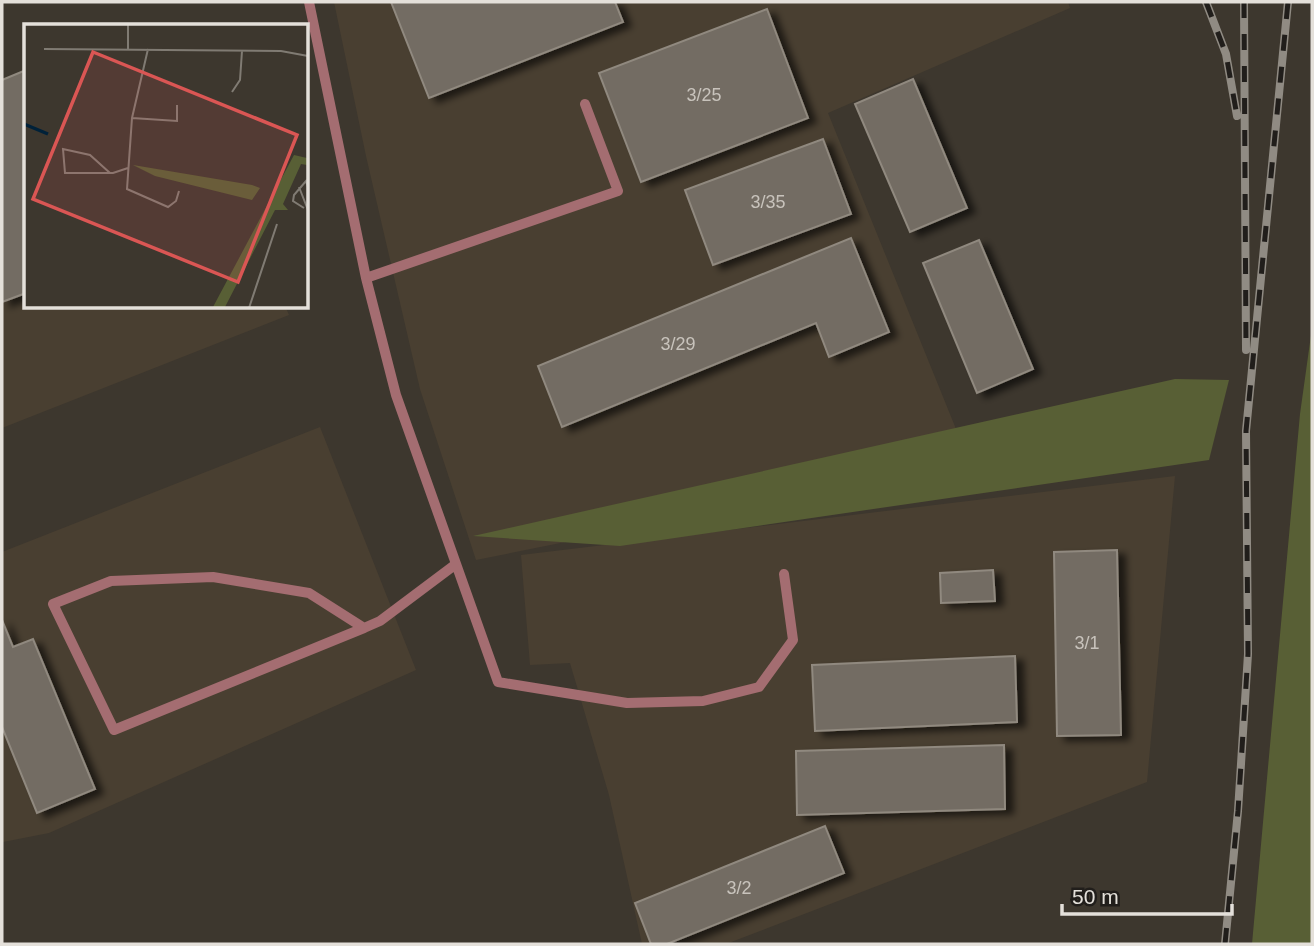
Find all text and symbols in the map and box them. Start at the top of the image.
inset map [24,24,308,308]
house number: 3/25 [686,85,722,105]
house number: 3/35 [750,192,786,212]
house number: 3/29 [660,334,696,354]
house number: 3/1 [1074,633,1100,653]
scale bar [1062,872,1232,916]
house number: 3/2 [726,878,752,898]
text: 50 m [1072,885,1119,908]

